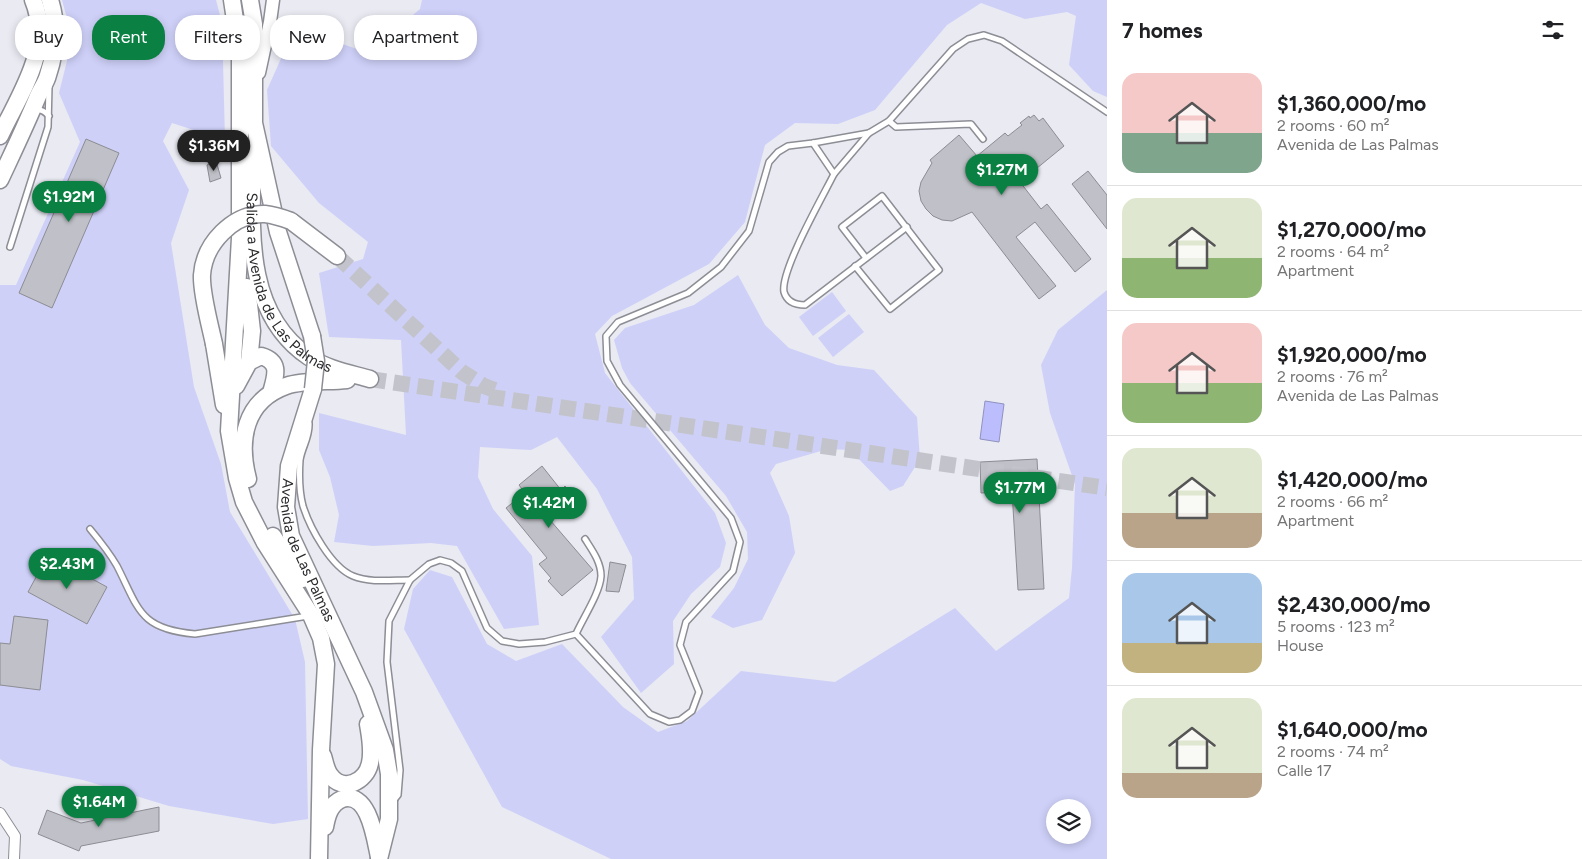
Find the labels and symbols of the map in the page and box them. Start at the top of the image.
pin: $1.36M [173,130,255,172]
pin: $1.27M [961,154,1043,196]
pin: $1.92M [28,180,110,223]
street label: Salida a Avenida de Las Palmas [243,192,334,376]
pin: $1.77M [979,472,1061,514]
street label: Avenida de Las Palmas [277,478,339,625]
pin: $1.42M [508,486,590,529]
pin: $2.43M [26,548,108,590]
pin: $1.64M [58,786,140,828]

